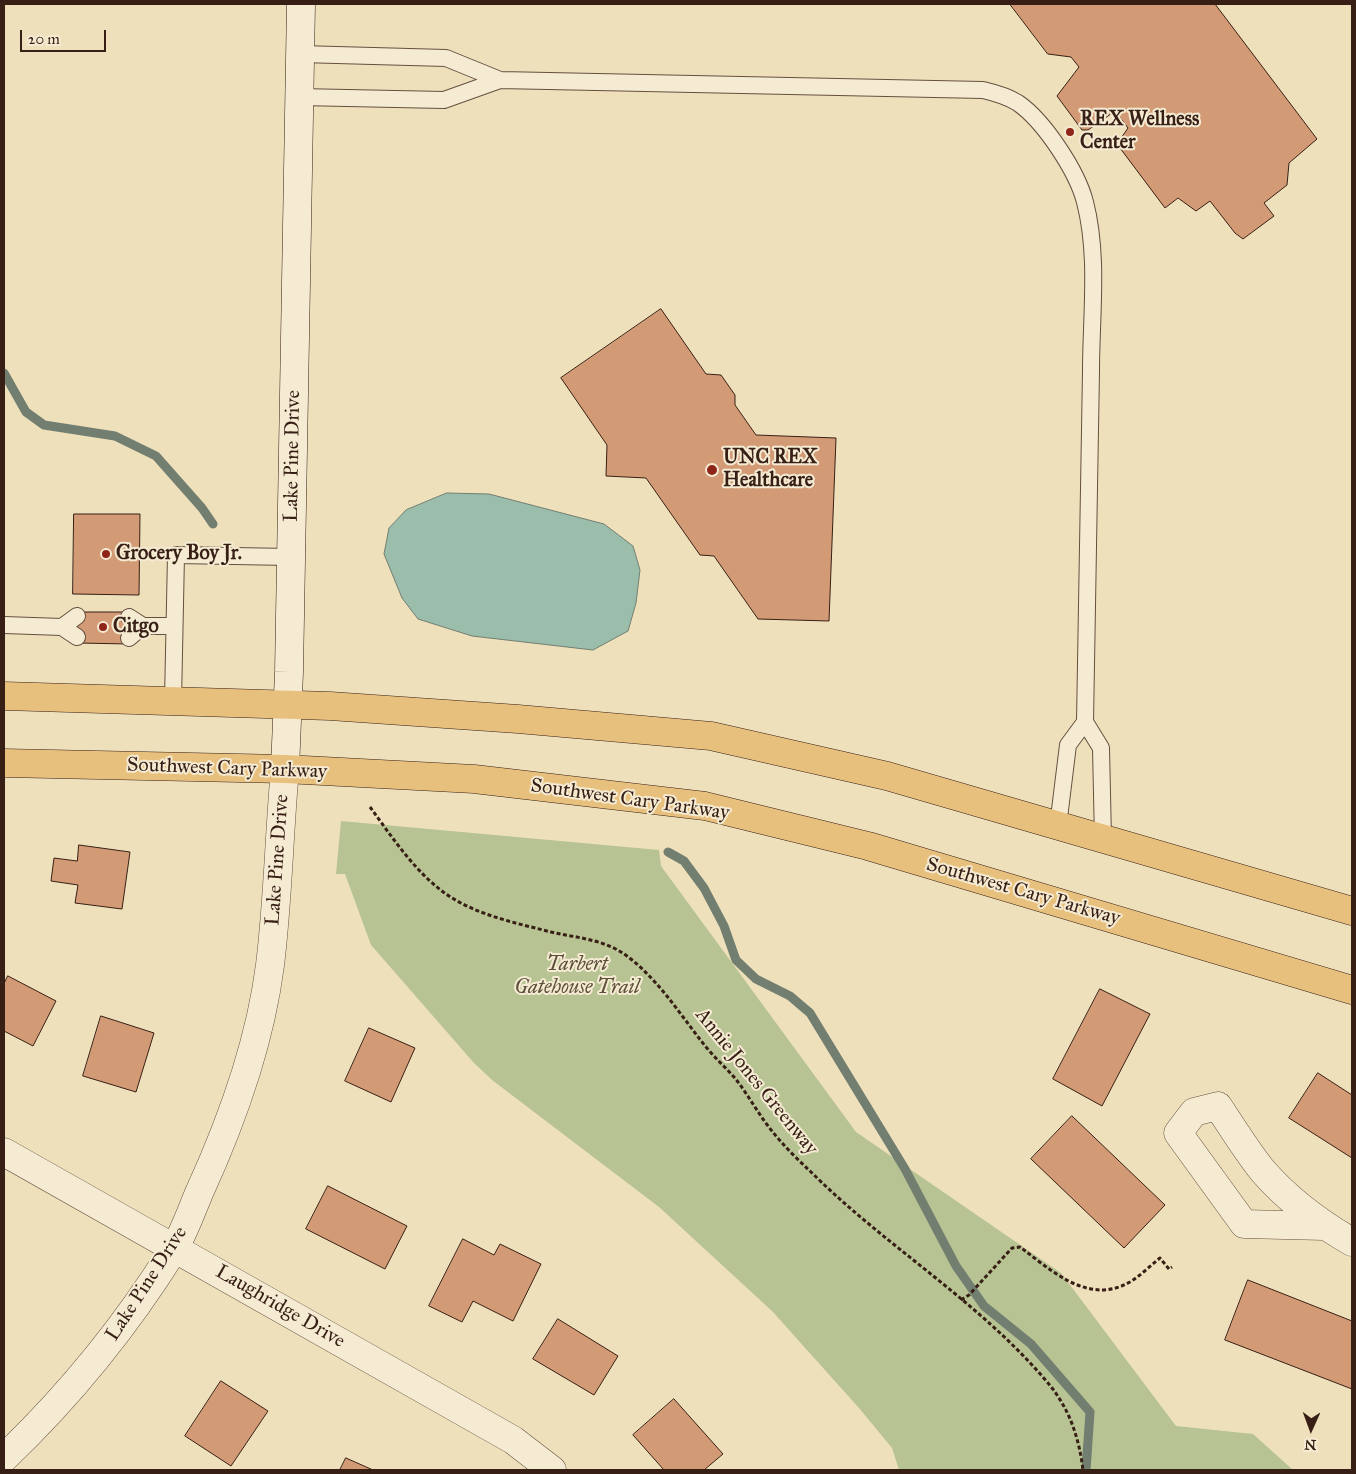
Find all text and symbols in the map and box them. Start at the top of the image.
scale bar [22,20,109,52]
text: 20 m [28,30,60,48]
place label: REX Wellness Center [1080,108,1199,155]
marker: REX Wellness Center [1064,126,1076,138]
street label: Lake Pine Drive [280,390,306,522]
place label: UNC REX Healthcare [723,446,817,493]
marker: UNC REX Healthcare [705,463,719,477]
place label: Grocery Boy Jr. [116,542,242,566]
marker: Grocery Boy Jr. [100,548,112,560]
place label: Citgo [113,615,159,639]
marker: Citgo [97,621,109,633]
street label: Southwest Cary Parkway [126,754,328,784]
street label: Southwest Cary Parkway [529,774,731,826]
street label: Lake Pine Drive [261,794,295,926]
street label: Southwest Cary Parkway [923,853,1123,931]
park label: Tarbert Gatehouse Trail [514,953,640,1000]
street label: Annie Jones Greenway [690,1004,822,1160]
street label: Lake Pine Drive [101,1222,193,1346]
street label: Laughridge Drive [211,1260,349,1354]
north arrow [1286,1404,1336,1454]
text: N [1304,1436,1317,1453]

